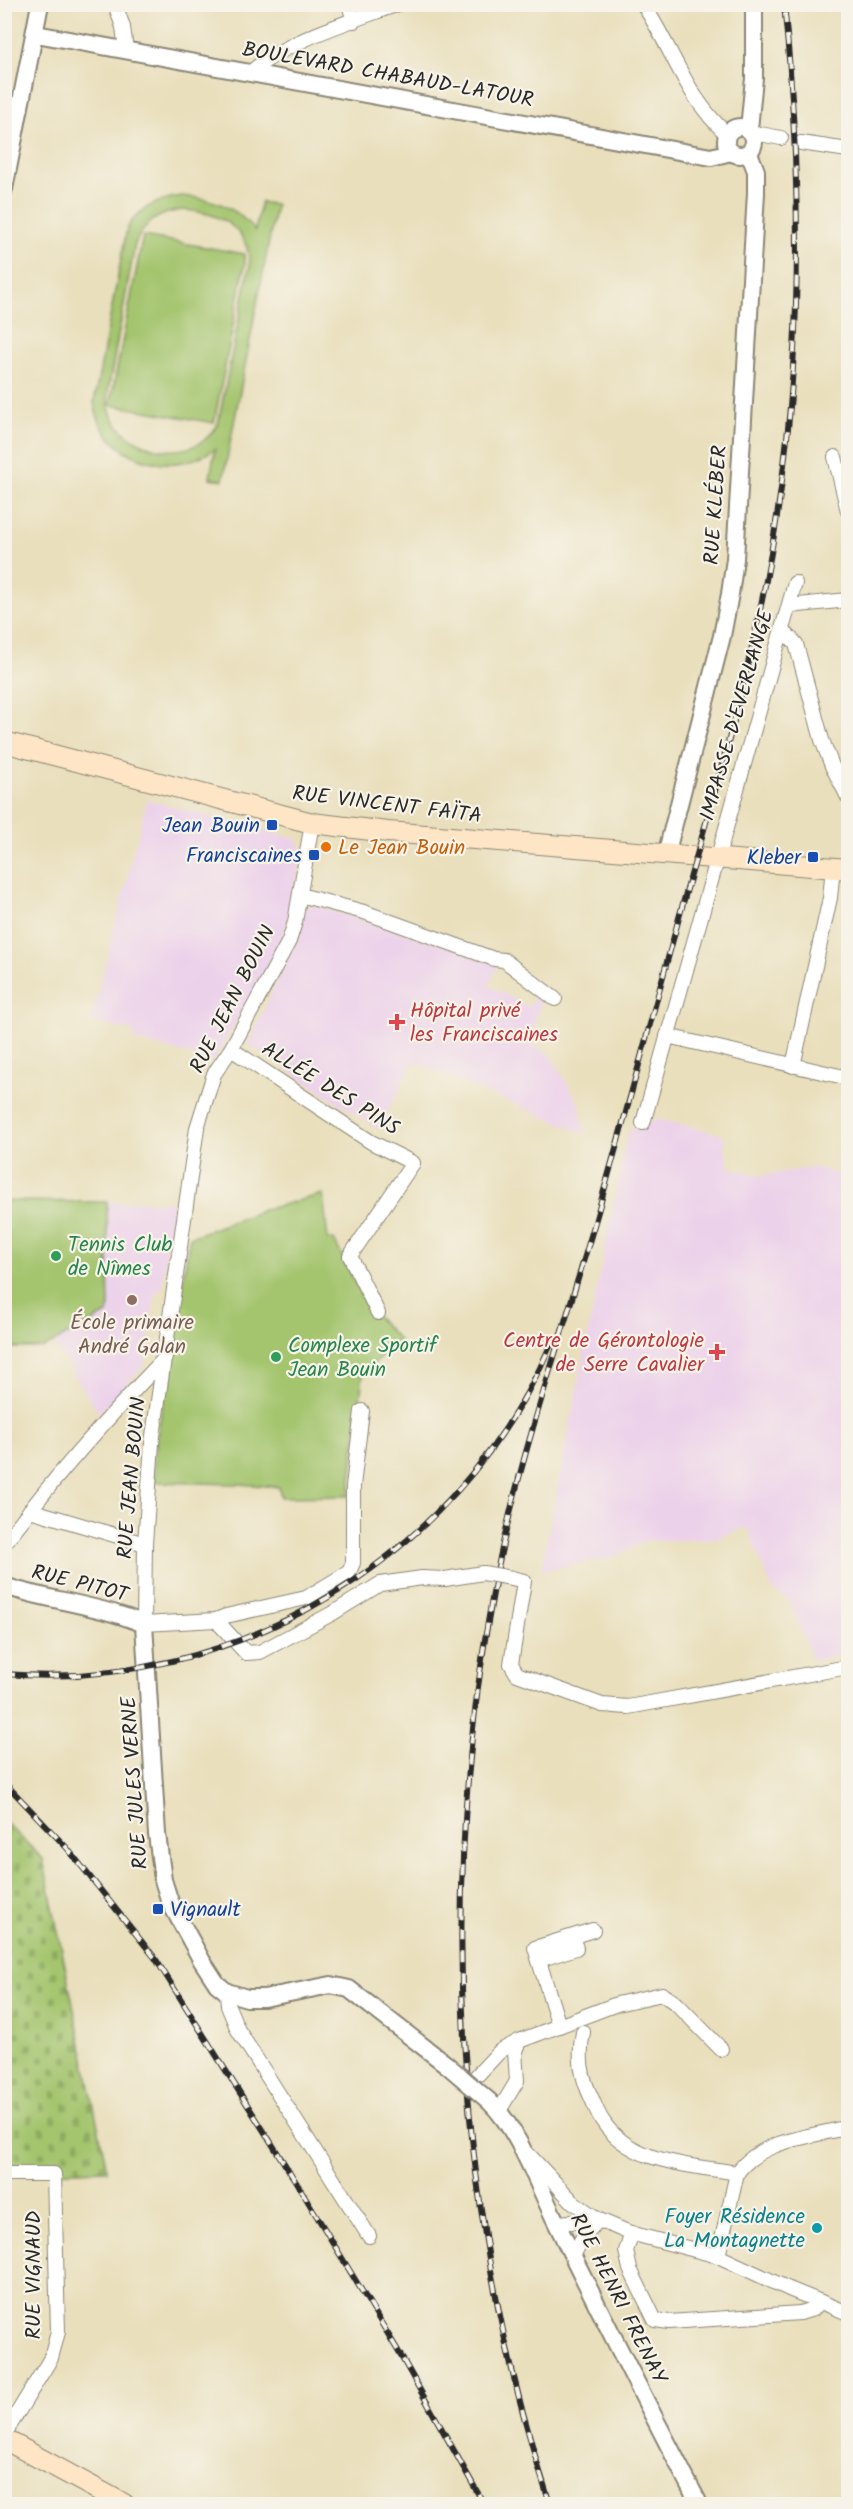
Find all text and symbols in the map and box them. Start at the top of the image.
street label: BOULEVARD CHABAUD-LATOUR [240,34,536,117]
street label: RUE KLÉBER [696,444,737,566]
street label: IMPASSE D'EVERLANGE [691,605,784,825]
street label: RUE VINCENT FAÏTA [290,778,483,833]
place label: Jean Bouin [162,810,260,843]
marker: Jean Bouin [265,818,279,832]
place label: Le Jean Bouin [338,832,465,865]
place label: Franciscaines [186,840,302,873]
marker: Le Jean Bouin [319,840,333,854]
place label: Kleber [747,842,802,875]
marker: Franciscaines [307,848,321,862]
marker: Kleber [806,850,820,864]
street label: RUE JEAN BOUIN [182,920,285,1080]
place label: Hôpital privé les Franciscaines [410,995,558,1052]
marker: Hôpital privé les Franciscaines [388,1013,406,1031]
street label: ALLÉE DES PINS [255,1034,406,1145]
place label: Tennis Club de Nîmes [68,1229,172,1286]
marker: Tennis Club de Nîmes [49,1249,63,1263]
marker: École primaire André Galan [125,1293,139,1307]
place label: École primaire André Galan [70,1307,195,1364]
place label: Centre de Gérontologie de Serre Cavalier [503,1325,705,1382]
place label: Complexe Sportif Jean Bouin [288,1330,439,1387]
marker: Centre de Gérontologie de Serre Cavalier [708,1343,726,1361]
marker: Complexe Sportif Jean Bouin [269,1350,283,1364]
street label: RUE JEAN BOUIN [109,1396,156,1561]
street label: RUE PITOT [28,1556,133,1613]
street label: RUE JULES VERNE [113,1695,158,1871]
place label: Vignault [170,1894,241,1927]
marker: Vignault [151,1902,165,1916]
place label: Foyer Résidence La Montagnette [664,2201,806,2258]
street label: RUE HENRI FRENAY [560,2207,675,2391]
street label: RUE VIGNAUD [18,2210,51,2340]
marker: Foyer Résidence La Montagnette [810,2221,824,2235]

